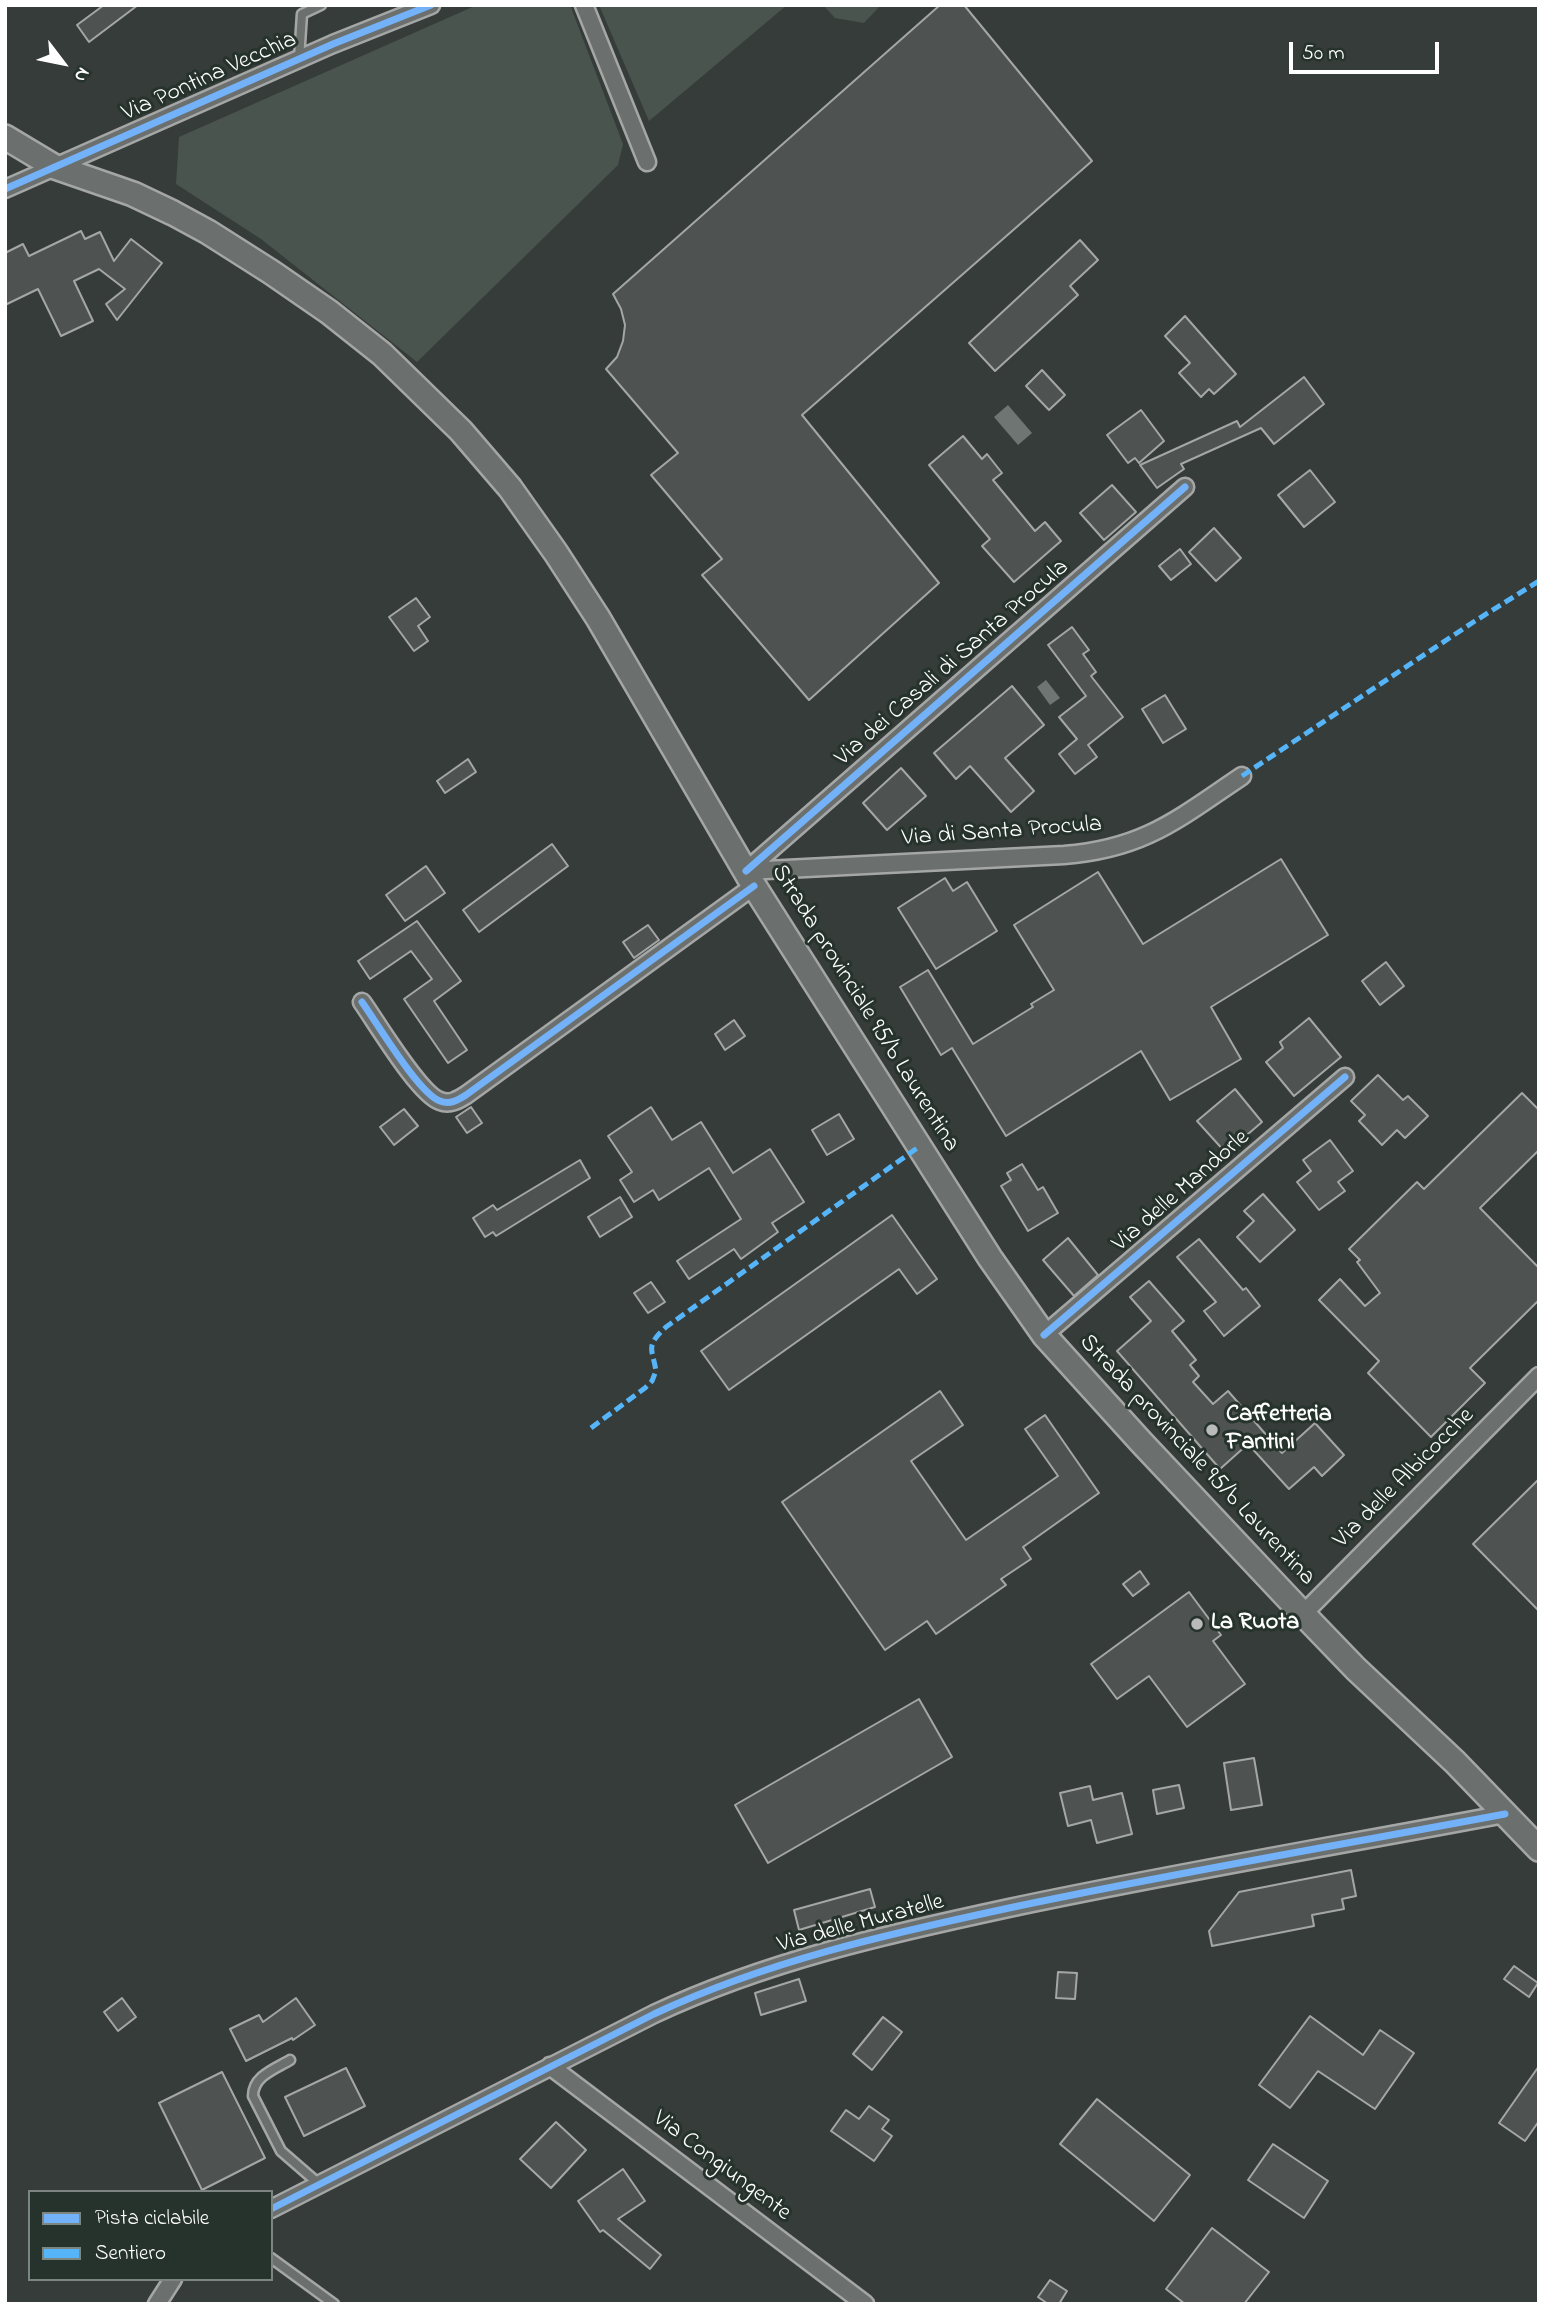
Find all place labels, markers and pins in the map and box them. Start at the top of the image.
place label: Caffetteria Fantini [1226,1402,1332,1458]
marker: Caffetteria Fantini [1204,1422,1220,1438]
place label: La Ruota [1211,1610,1299,1638]
marker: La Ruota [1189,1616,1205,1632]

